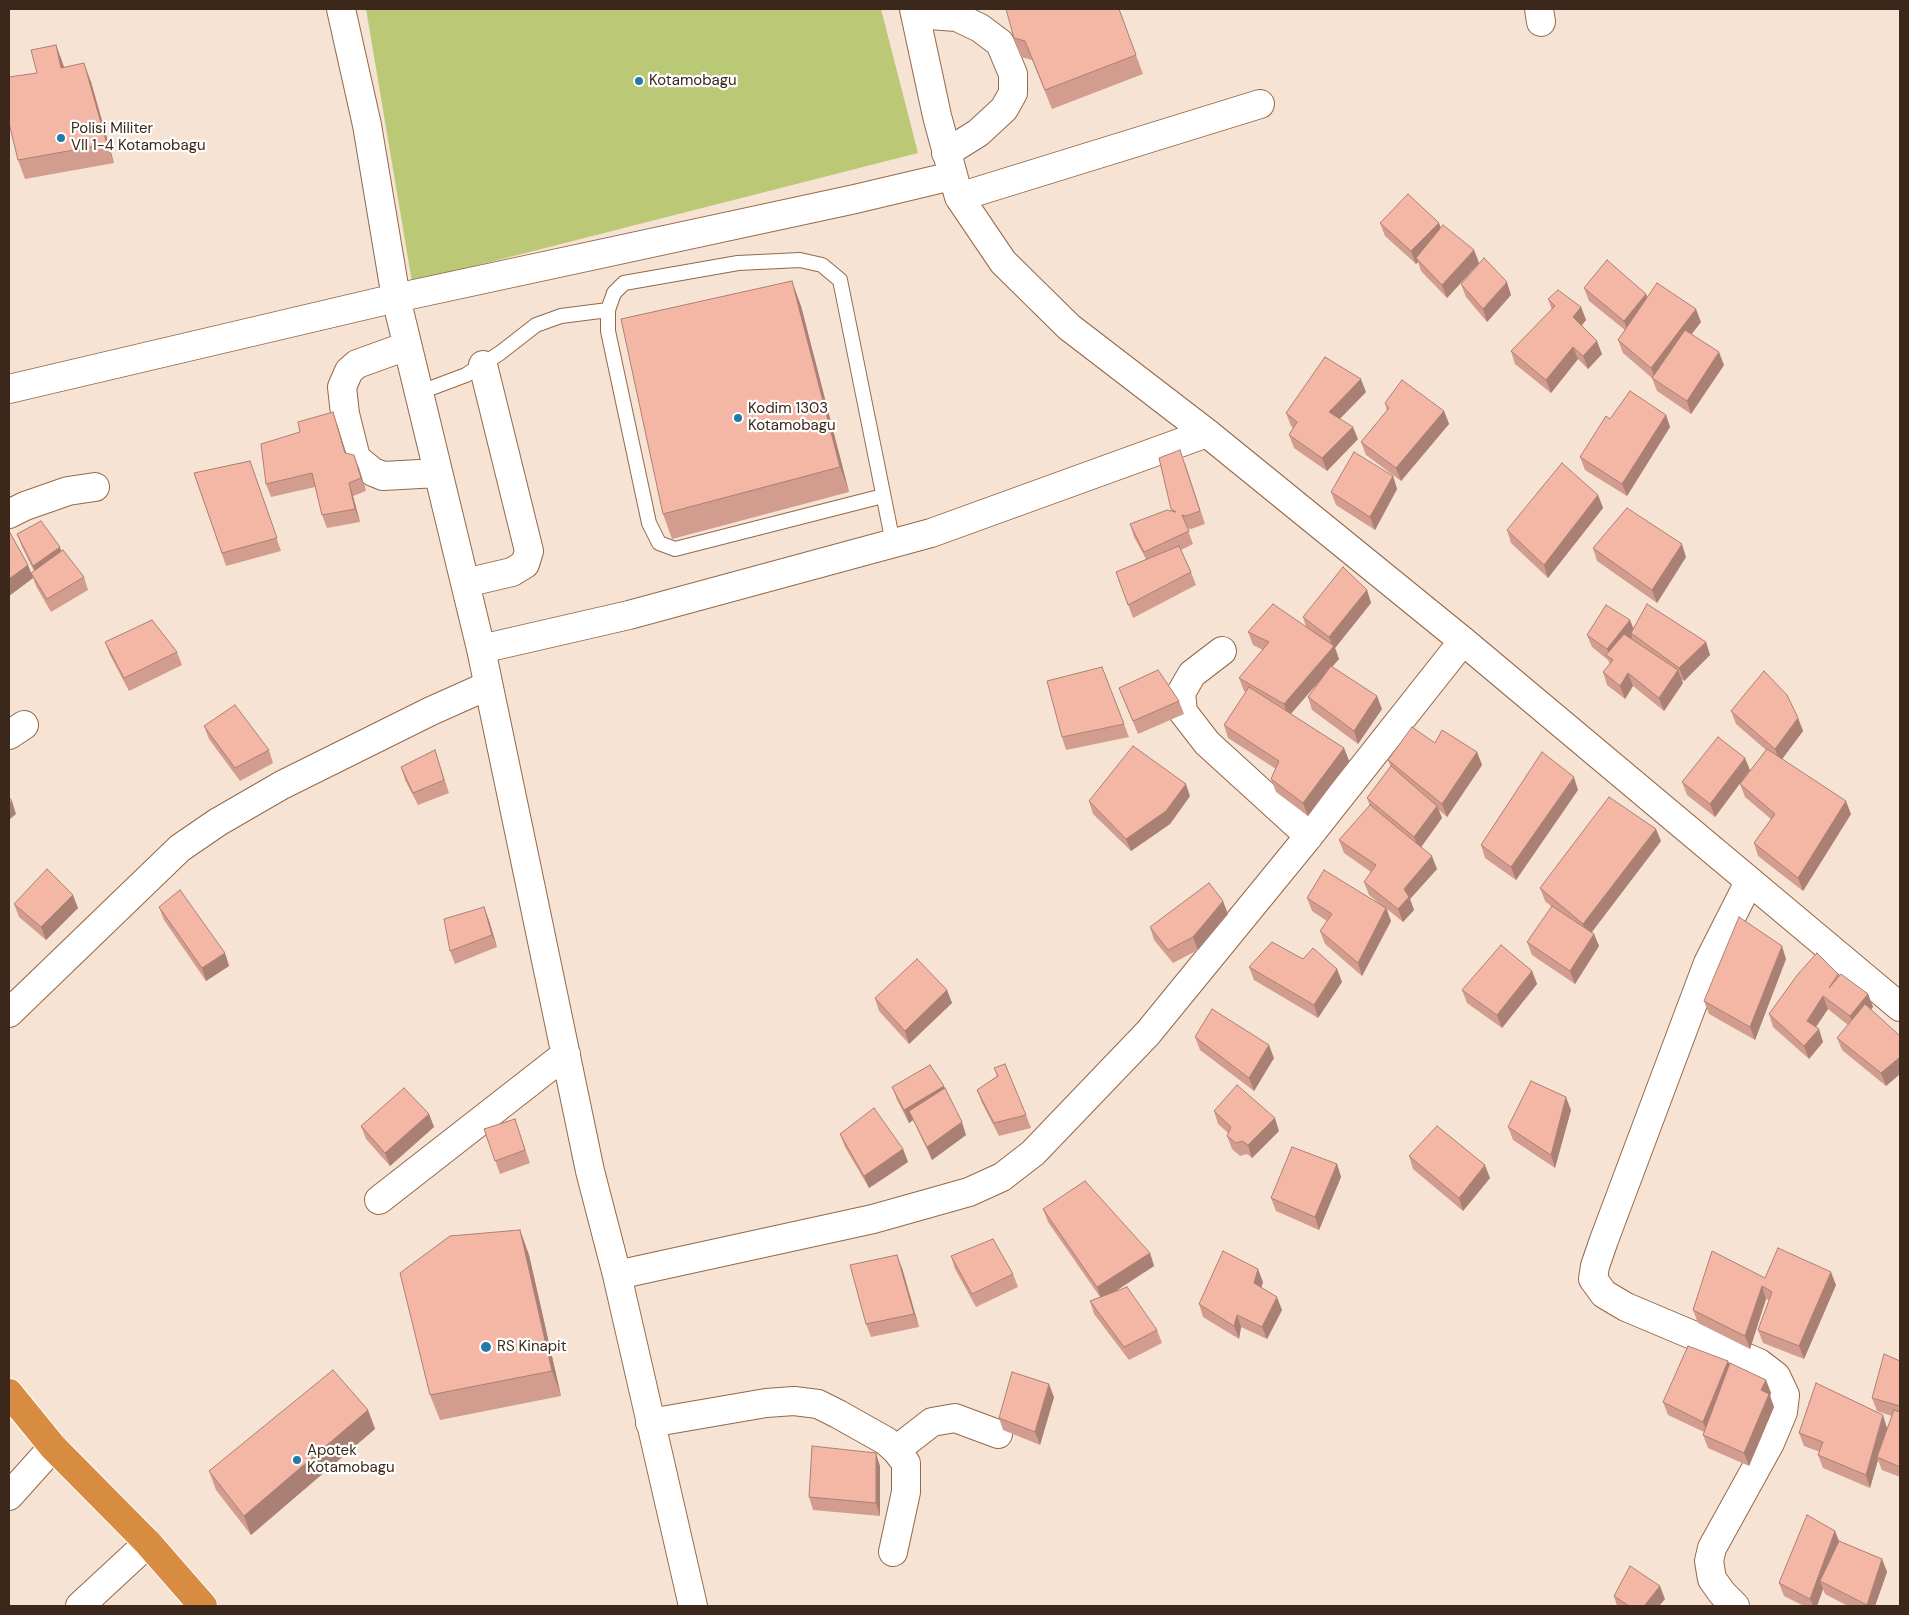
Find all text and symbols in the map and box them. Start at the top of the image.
place label: Kotamobagu [649,72,737,90]
marker: Kotamobagu [633,75,645,87]
place label: Polisi Militer VII 1-4 Kotamobagu [71,120,206,155]
marker: Polisi Militer VII 1-4 Kotamobagu [55,132,67,144]
place label: Kodim 1303 Kotamobagu [748,400,836,435]
marker: Kodim 1303 Kotamobagu [732,412,744,424]
place label: RS Kinapit [497,1338,567,1356]
marker: RS Kinapit [479,1340,493,1354]
place label: Apotek Kotamobagu [307,1442,395,1477]
marker: Apotek Kotamobagu [291,1454,303,1466]

